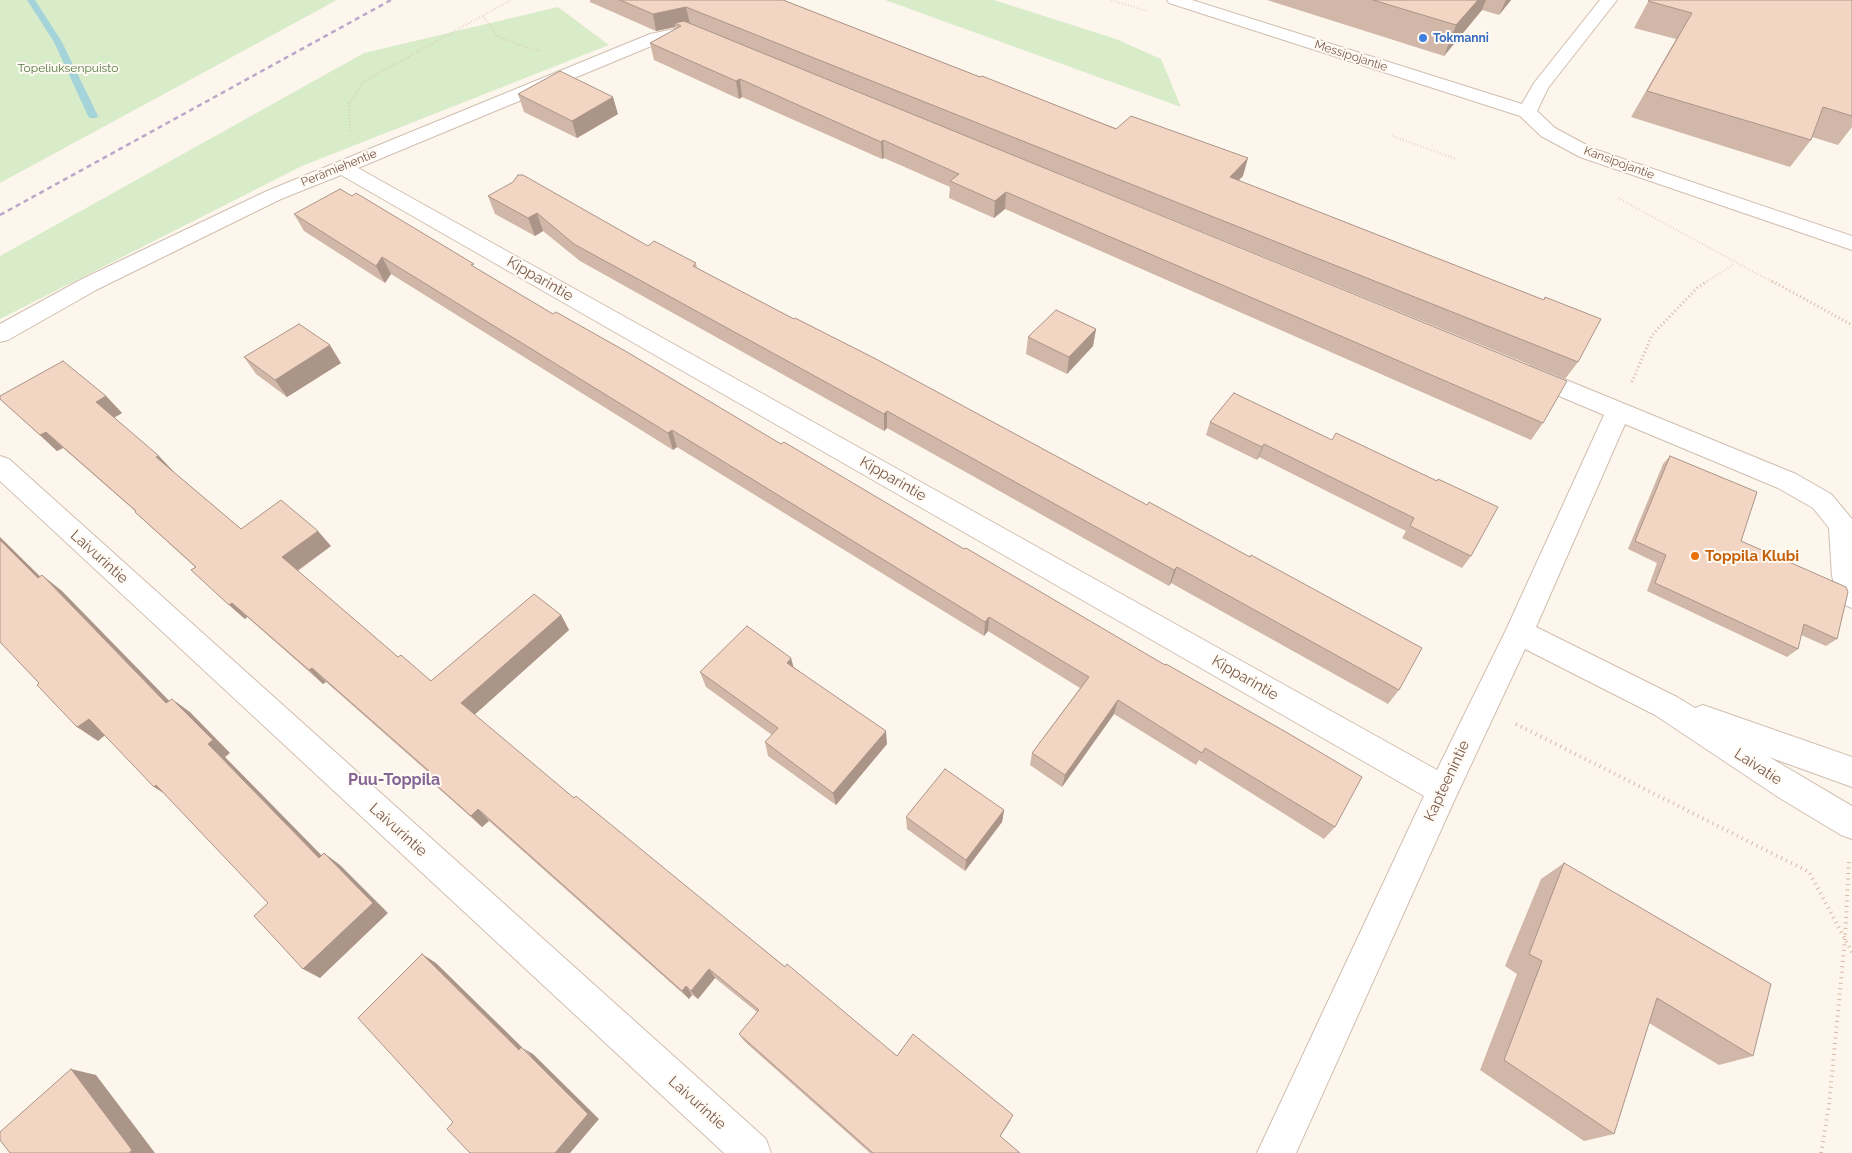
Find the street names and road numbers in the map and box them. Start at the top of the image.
street label: Messipojantie [1313,37,1389,75]
street label: Kansipojantie [1582,144,1656,182]
street label: Perämiehentie [299,146,379,190]
street label: Kipparintie [503,253,577,305]
street label: Kipparintie [856,453,930,505]
street label: Laivurintie [66,526,132,588]
street label: Kipparintie [1208,652,1282,704]
street label: Kapteenintie [1420,738,1474,824]
street label: Laivatie [1731,745,1785,789]
street label: Laivurintie [365,799,431,861]
street label: Laivurintie [664,1072,730,1134]

